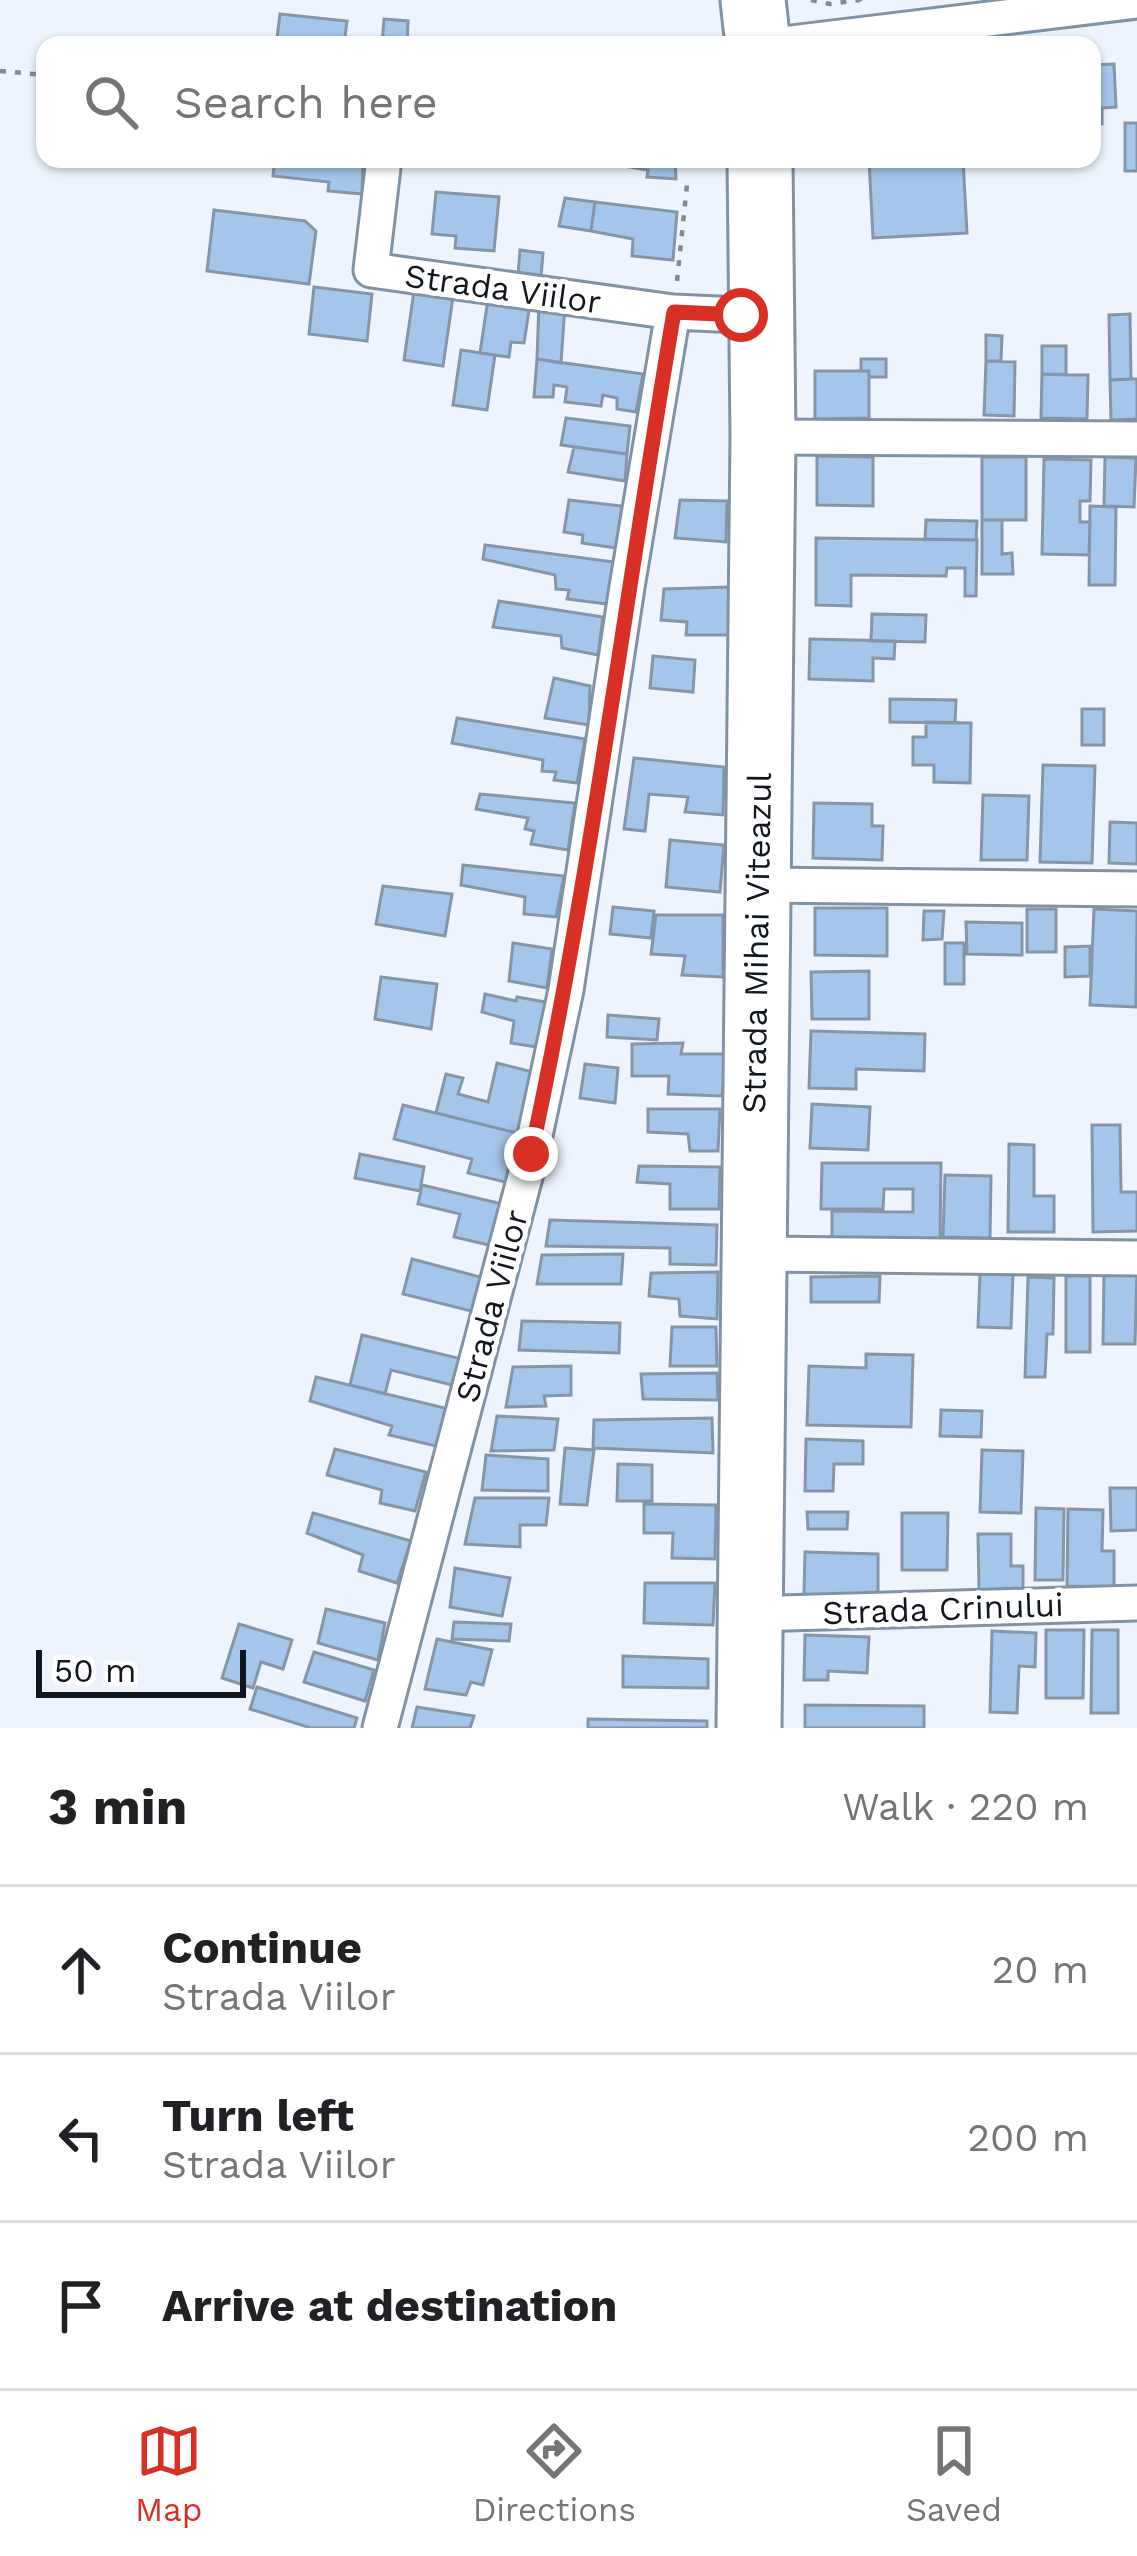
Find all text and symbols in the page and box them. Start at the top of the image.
search box [36,36,1101,168]
icon: search [78,69,144,135]
text: Search here [174,76,438,129]
street label: Strada Viilor [402,255,604,322]
route start [714,288,768,342]
street label: Strada Mihai Viteazul [734,772,779,1114]
route end [504,1127,558,1181]
street label: Strada Viilor [447,1206,536,1407]
street label: Strada Crinului [822,1585,1064,1632]
scale bar [36,1644,246,1697]
text: 50 m [54,1651,136,1690]
text: 3 min [48,1777,187,1836]
text: Walk · 220 m [842,1784,1089,1829]
text: Continue [162,1921,362,1974]
icon: ahead [48,1937,114,2003]
text: 20 m [992,1947,1089,1992]
text: Strada Viilor [162,1974,396,2019]
text: Turn left [162,2089,354,2142]
icon: left [48,2105,114,2171]
text: 200 m [967,2115,1089,2160]
text: Strada Viilor [162,2142,396,2187]
icon: arrive [48,2273,114,2339]
text: Arrive at destination [162,2279,617,2332]
tab: Map [135,2418,202,2529]
tab: Directions [473,2418,636,2529]
tab: Saved [906,2418,1002,2529]

